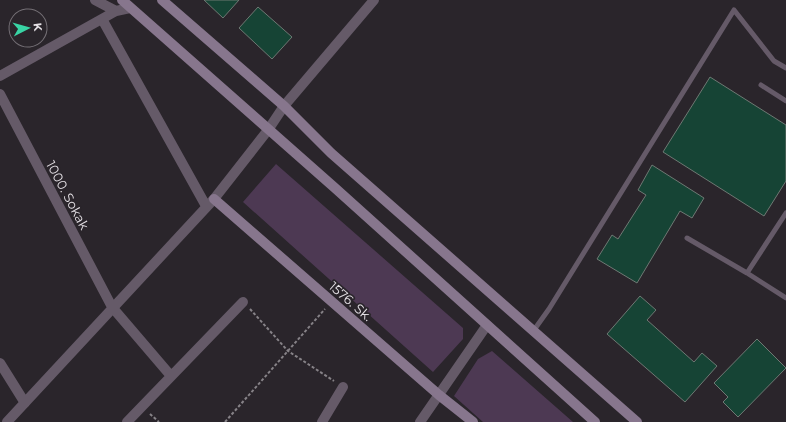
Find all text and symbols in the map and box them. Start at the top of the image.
north arrow [8,8,48,48]
text: K [31,22,45,33]
street label: 1000. Sokak [43,158,93,232]
street label: 1576. Sk. [326,278,376,324]

